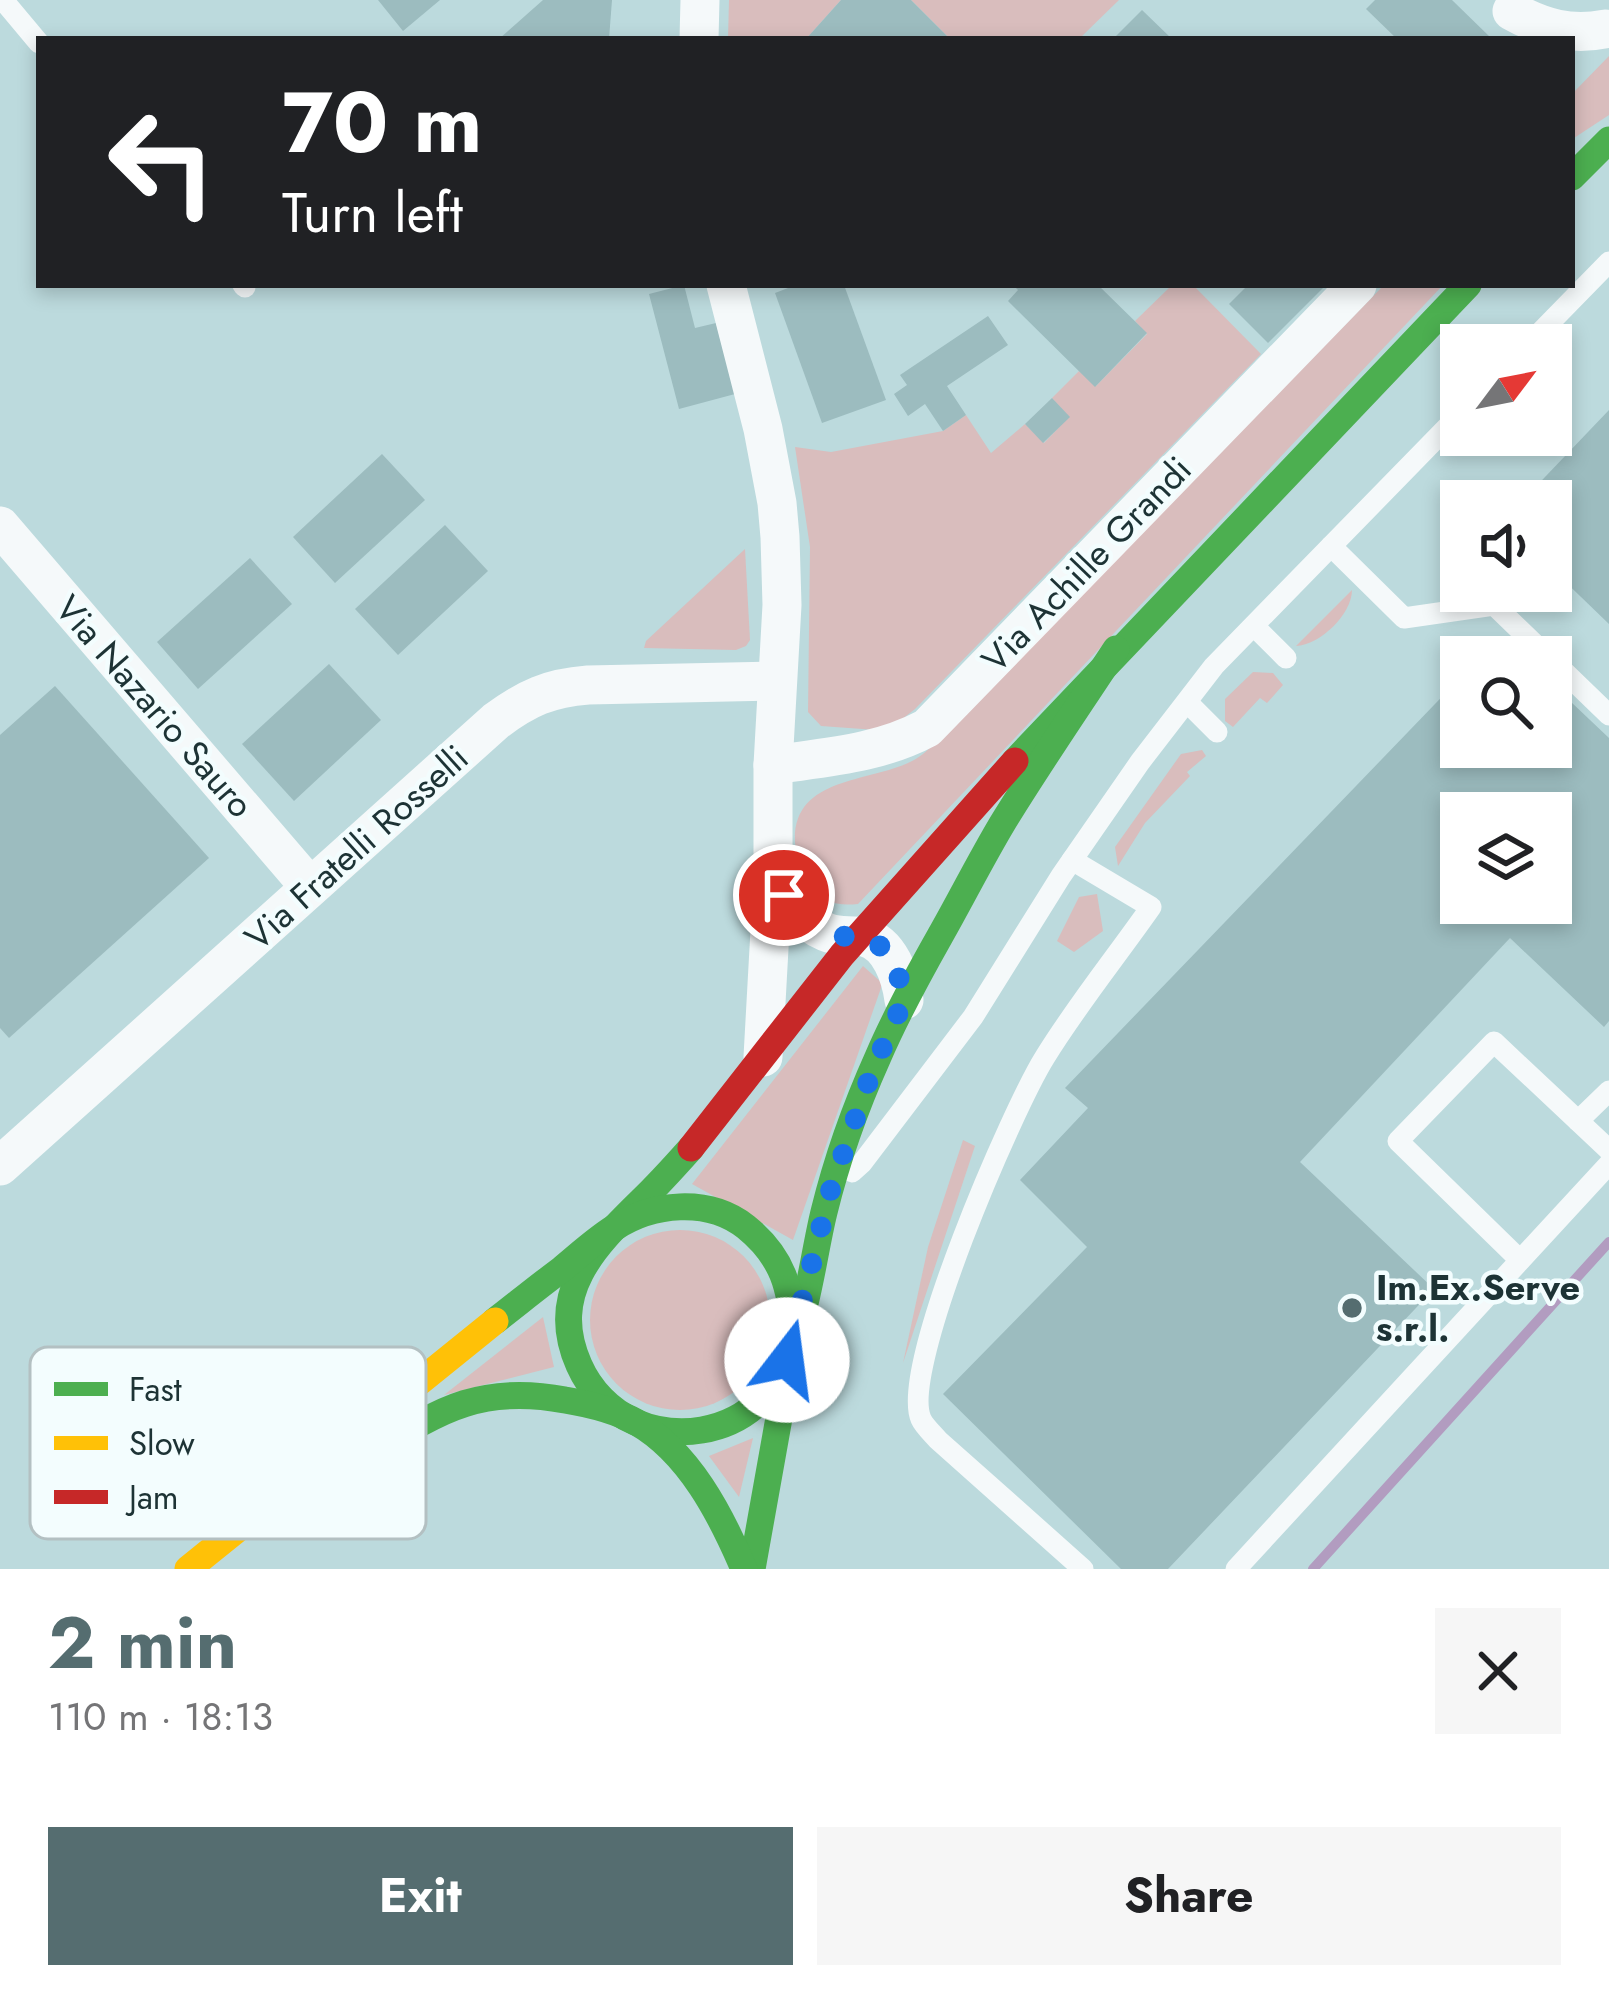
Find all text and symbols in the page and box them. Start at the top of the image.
text: 70 m [282,62,482,184]
icon: left [84,84,240,240]
text: Turn left [282,174,463,252]
north arrow [1440,324,1572,456]
map controls [1440,324,1572,924]
street label: Via Achille Grandi [969,444,1203,684]
button: sound [1440,480,1572,612]
street label: Via Nazario Sauro [44,583,266,829]
button: search [1440,636,1572,768]
street label: Via Fratelli Rosselli [233,732,479,962]
button: layers [1440,792,1572,924]
pin [733,844,835,946]
icon: arrive [751,862,817,928]
place label: Im.Ex.Serve s.r.l. [1376,1261,1580,1354]
marker: Im.Ex.Serve s.r.l. [1339,1295,1365,1321]
position arrow [724,1297,850,1423]
legend [30,1347,426,1539]
text: Fast [129,1366,182,1413]
text: Slow [129,1420,195,1467]
text: Jam [125,1474,179,1521]
text: 2 min [48,1591,237,1695]
button: close [1435,1608,1561,1734]
text: 110 m · 18:13 [48,1688,273,1745]
button: Exit [48,1827,793,1965]
button: Share [817,1827,1561,1965]

